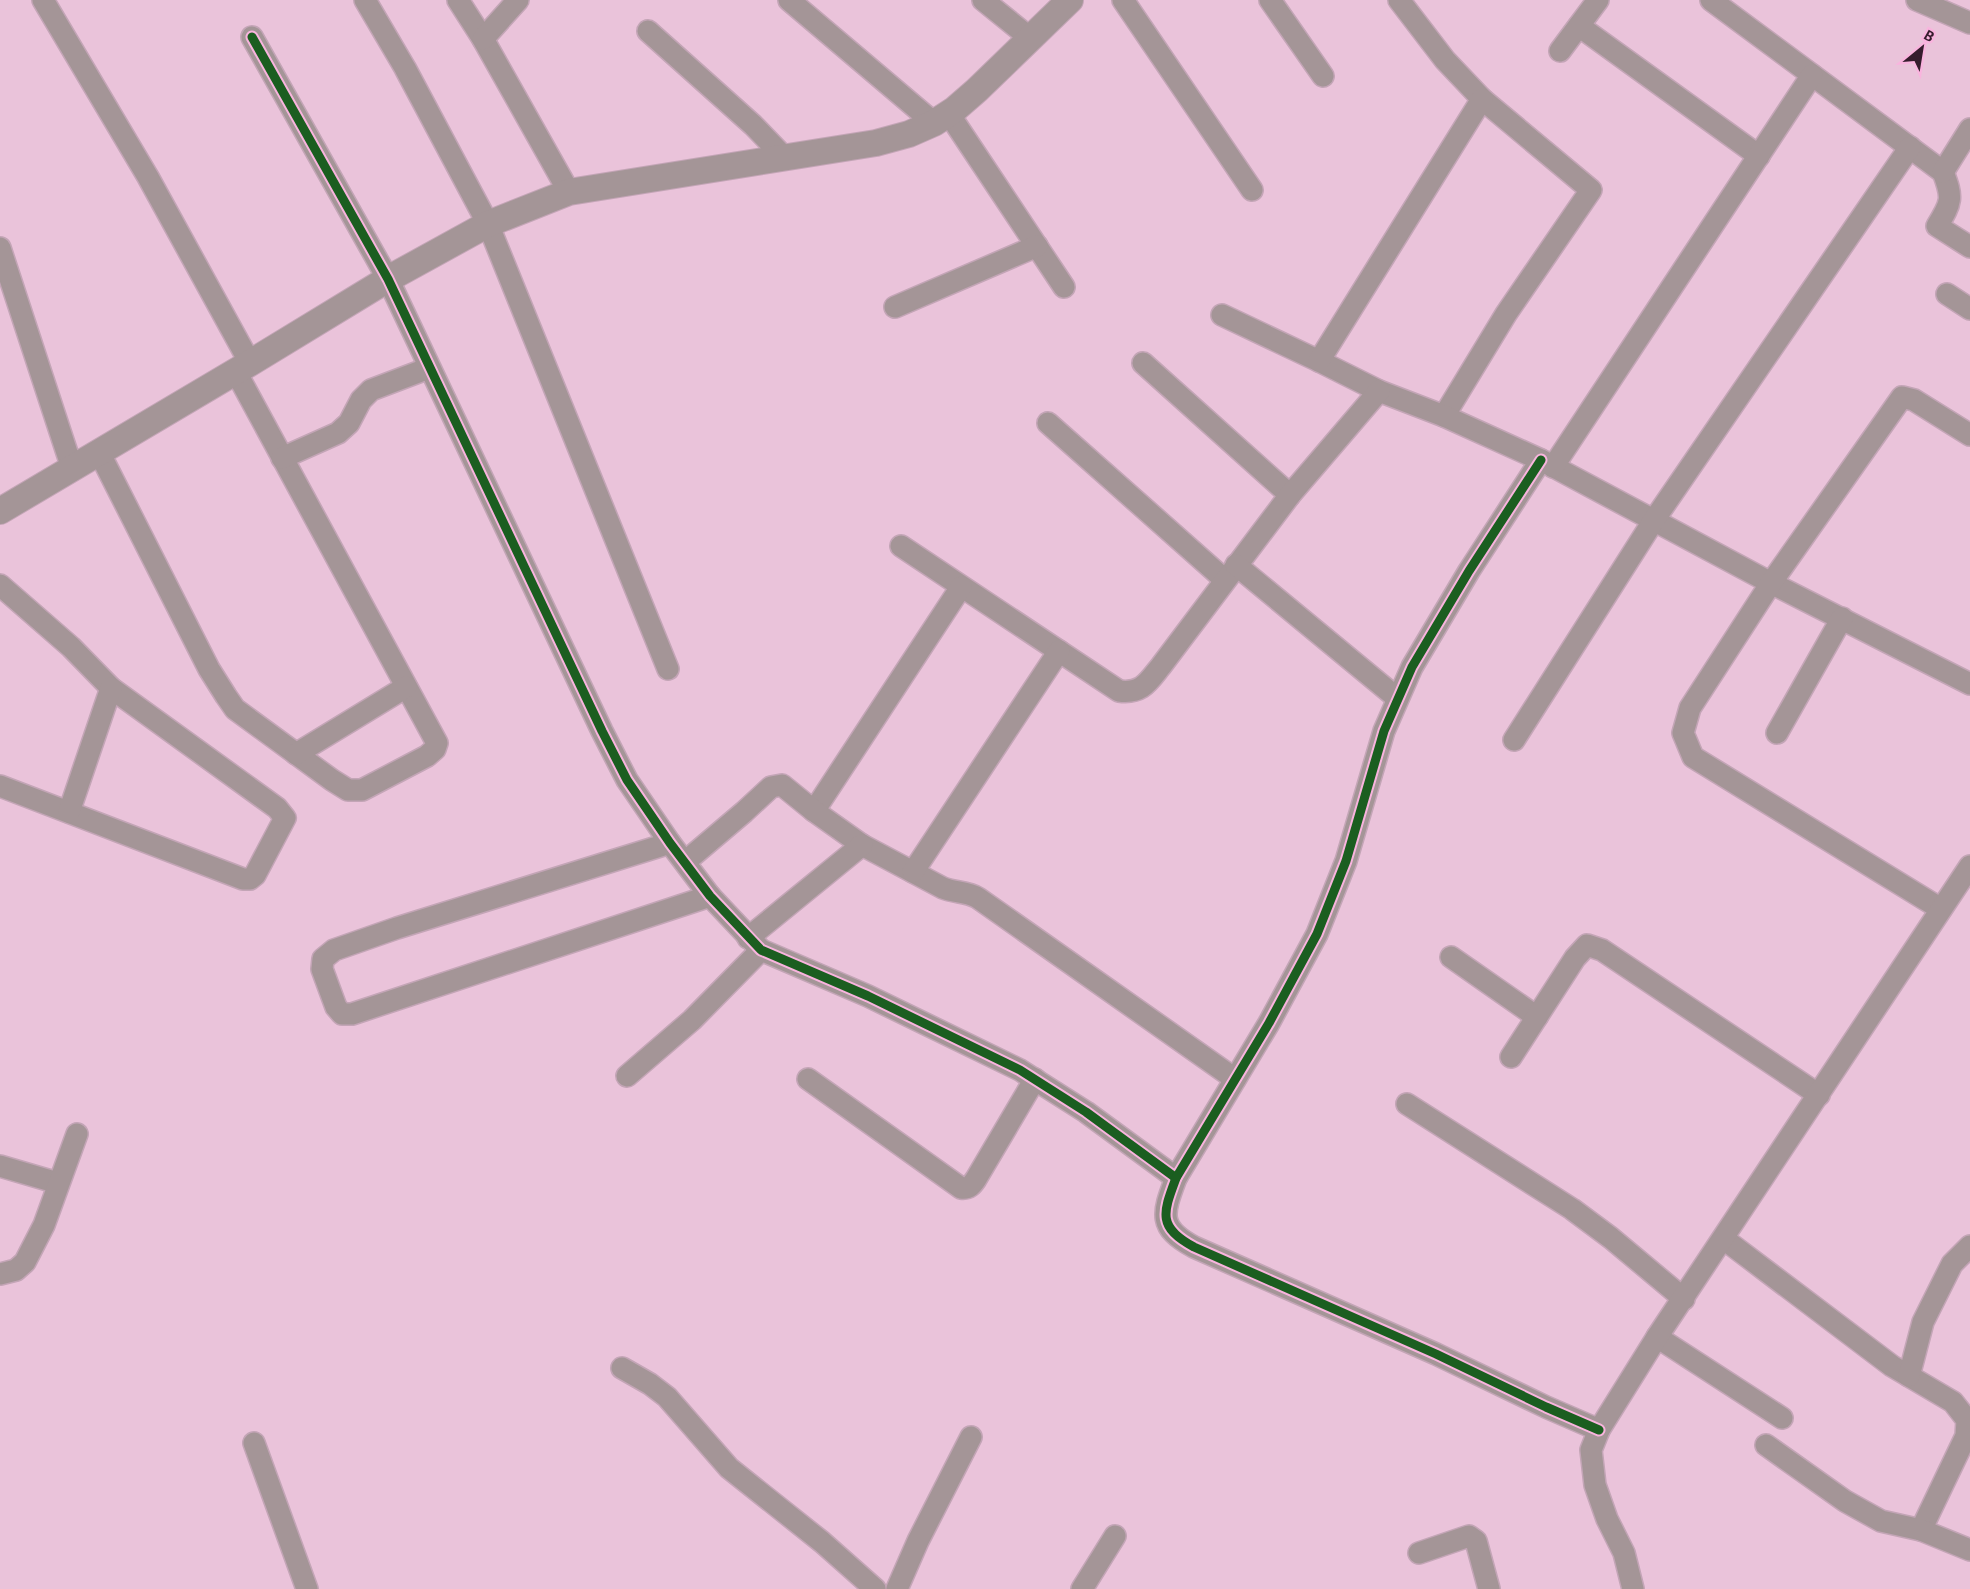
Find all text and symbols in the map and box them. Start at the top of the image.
north arrow [1892,18,1952,78]
text: B [1921,27,1937,45]

